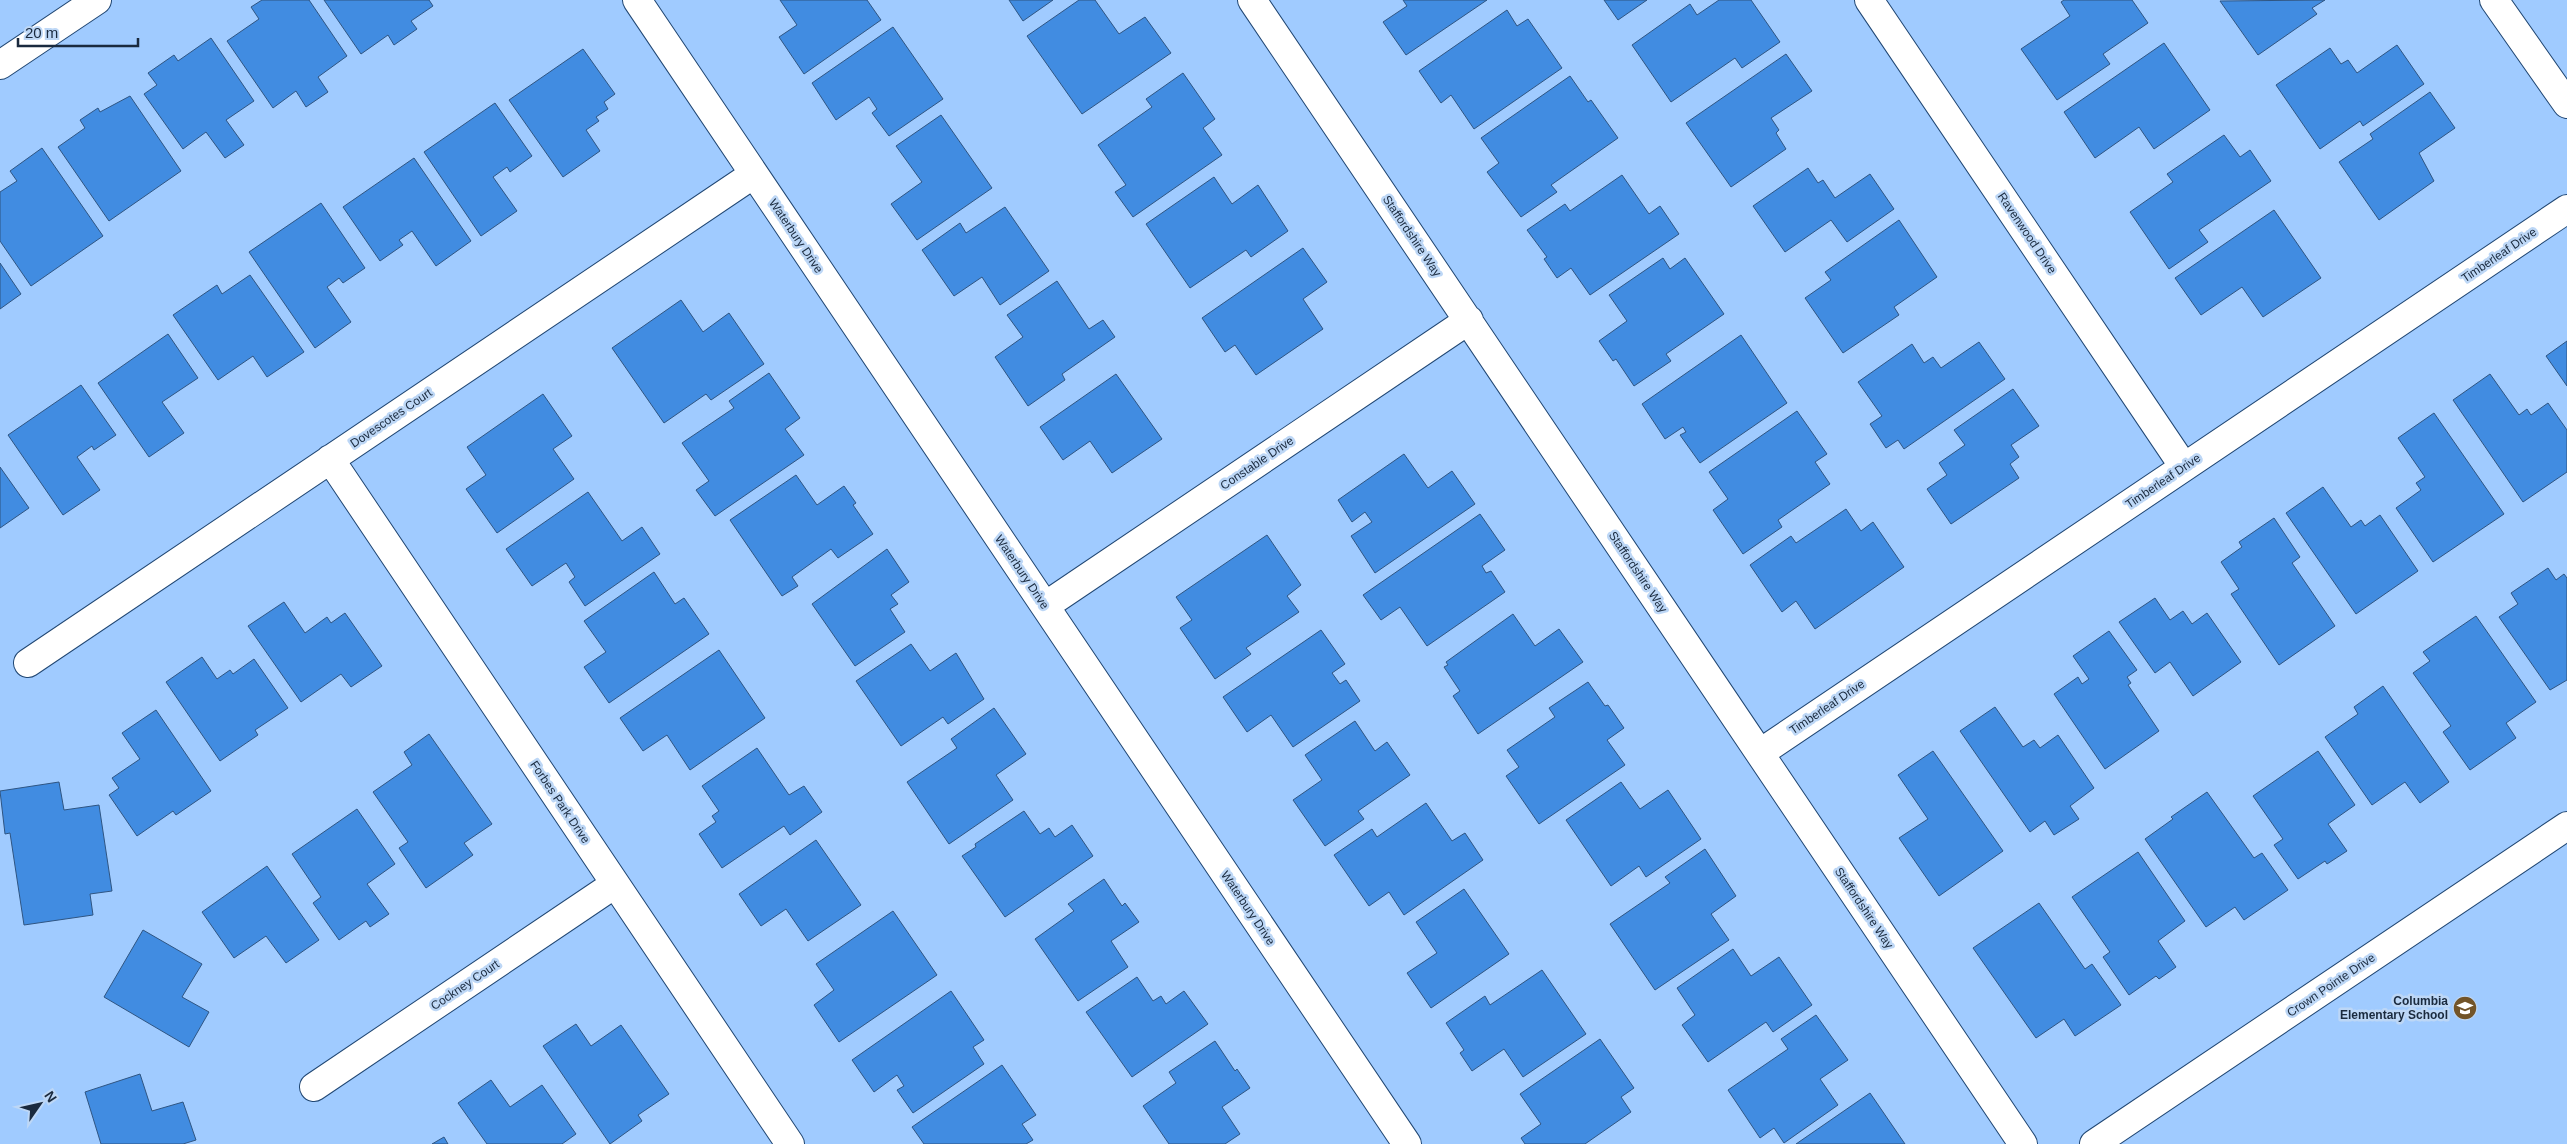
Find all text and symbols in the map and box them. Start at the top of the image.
scale bar [18,15,138,47]
text: 20 m [25,24,58,41]
street label: Ravenwood Drive [1995,190,2059,276]
street label: Staffordshire Way [1380,193,1444,279]
street label: Waterbury Drive [766,196,826,276]
street label: Timberleaf Drive [2459,225,2539,285]
street label: Dovescotes Court [348,385,435,450]
street label: Constable Drive [1218,433,1297,493]
street label: Timberleaf Drive [2123,451,2203,511]
street label: Staffordshire Way [1606,529,1670,615]
street label: Waterbury Drive [992,532,1052,612]
street label: Timberleaf Drive [1787,677,1867,737]
street label: Forbes Park Drive [527,758,593,846]
street label: Staffordshire Way [1832,865,1896,951]
street label: Waterbury Drive [1218,868,1278,948]
street label: Crown Pointe Drive [2284,950,2378,1020]
street label: Cockney Court [428,957,502,1013]
place label: Columbia Elementary School [2340,994,2448,1022]
school or university icon: Columbia Elementary School [2452,995,2478,1021]
north arrow [15,1079,65,1129]
text: N [41,1088,60,1105]

